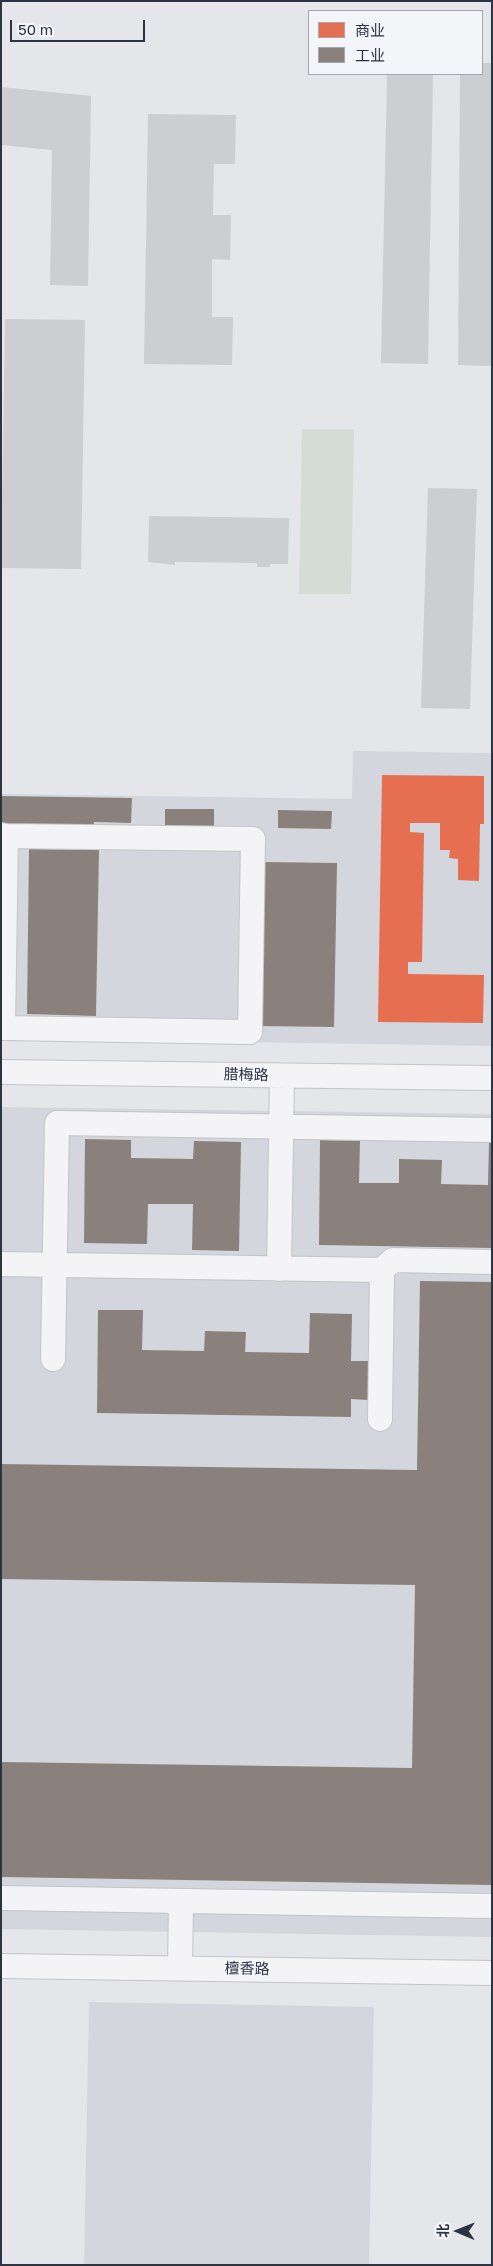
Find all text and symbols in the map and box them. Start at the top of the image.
scale bar [12,10,148,42]
legend [308,10,483,75]
text: 50 m [18,20,53,38]
text: 商业 [355,21,385,39]
text: 工业 [355,46,385,64]
street label: 腊梅路 [223,1066,269,1084]
street label: 檀香路 [224,1960,270,1978]
north arrow [433,2206,483,2256]
text: 北 [434,2224,451,2238]

